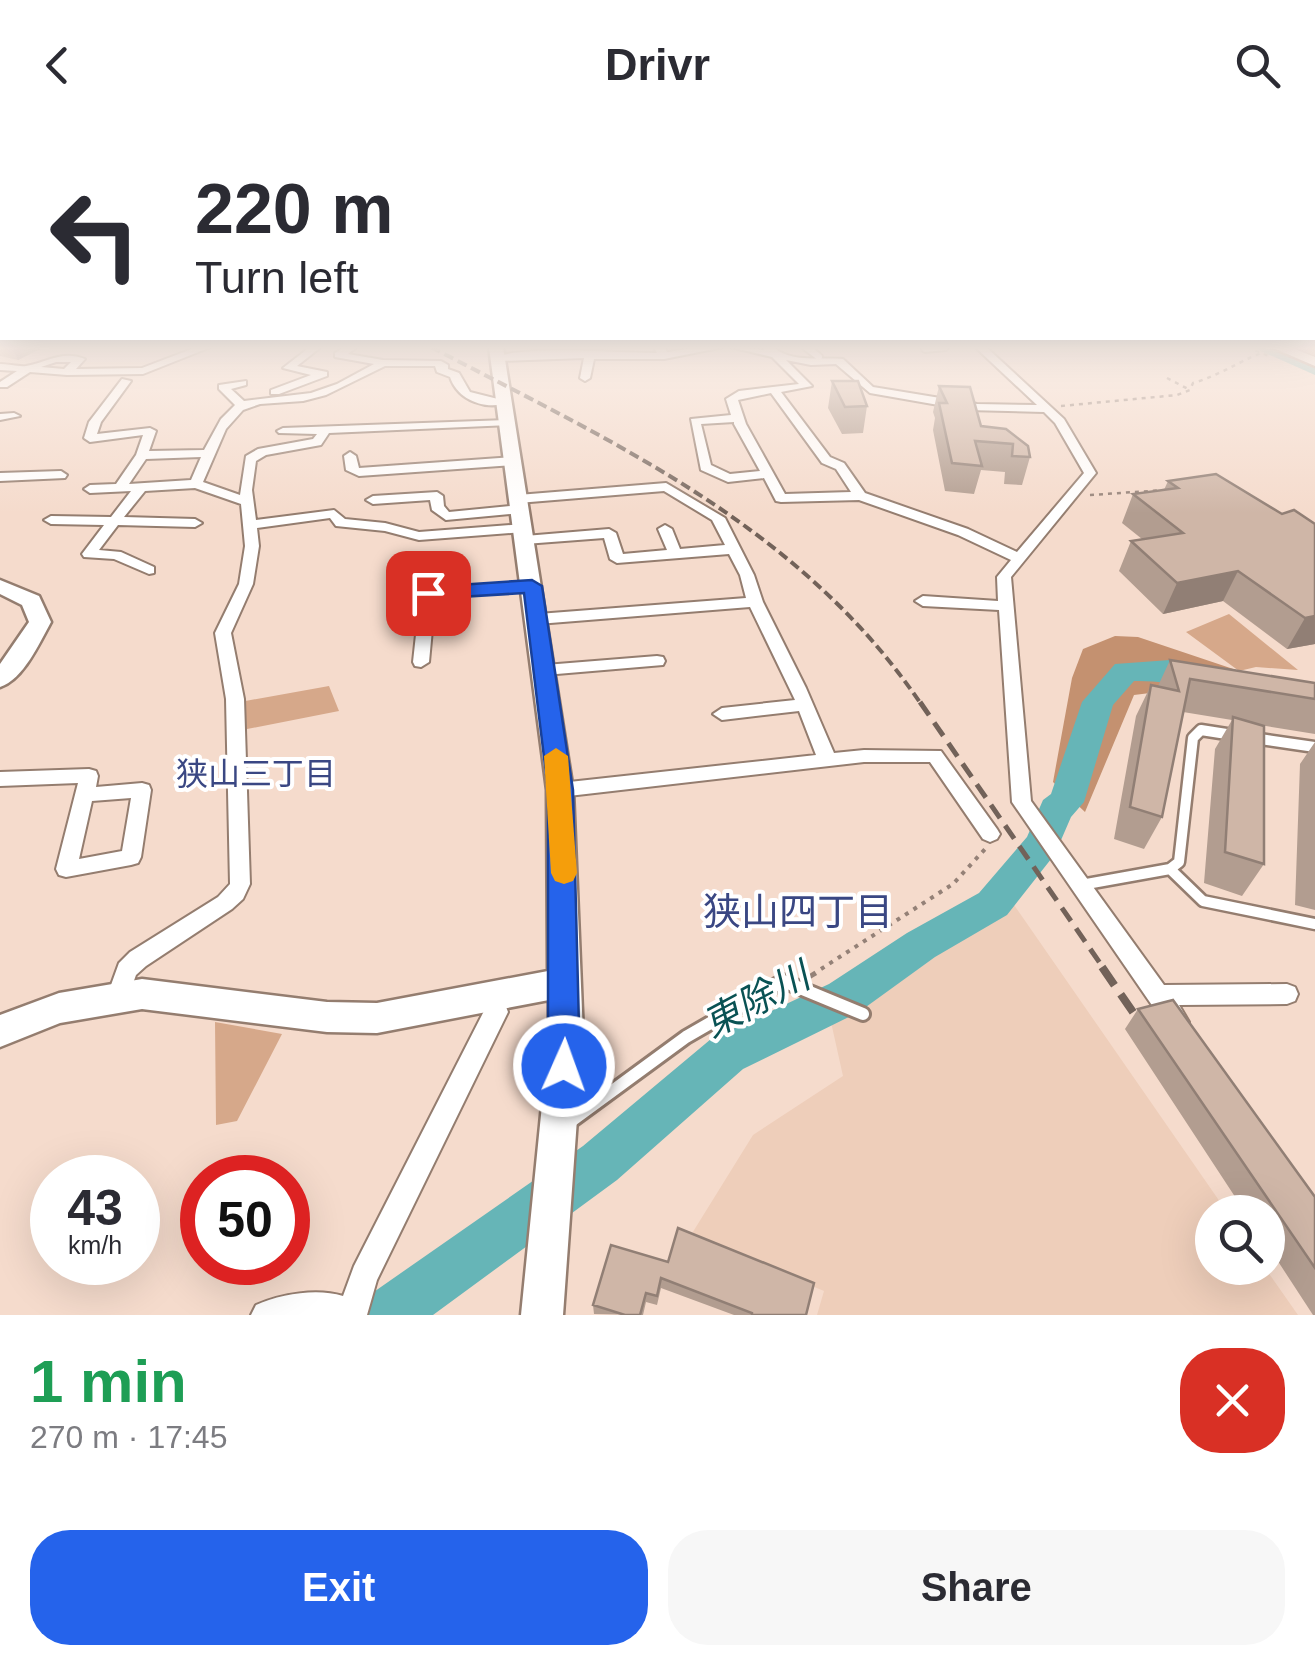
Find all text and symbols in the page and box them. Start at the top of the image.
icon: back [30,38,85,93]
icon: search [1230,38,1285,93]
text: Drivr [605,39,710,90]
icon: left [30,170,160,300]
text: 220 m [195,170,393,248]
text: Turn left [195,252,358,303]
pin [386,551,471,636]
icon: arrive [401,566,456,621]
district label: 狭山三丁目 [176,756,336,792]
district label: 狭山四丁目 [703,891,893,933]
water label: 東除川 [696,953,820,1045]
position arrow [512,1014,616,1118]
speed limit sign: 50 [180,1155,310,1285]
text: 43 [67,1180,123,1236]
map controls [1195,1195,1285,1285]
button: search [1195,1195,1285,1285]
text: km/h [68,1231,122,1259]
text: 1 min [30,1348,187,1415]
button: close [1180,1348,1285,1453]
text: 270 m · 17:45 [30,1419,227,1455]
button: Exit [30,1530,648,1645]
button: Share [668,1530,1285,1645]

